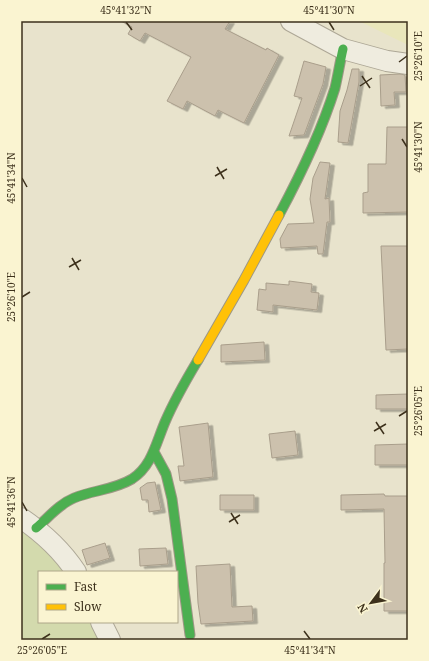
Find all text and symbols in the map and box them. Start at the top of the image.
text: 45°41'32"N [100,3,152,17]
text: 45°41'30"N [303,3,355,17]
text: 25°26'10"E [411,31,425,81]
text: 45°41'30"N [411,121,425,173]
text: 45°41'34"N [4,152,18,204]
text: 25°26'10"E [4,272,18,322]
text: 25°26'05"E [411,386,425,436]
text: 45°41'36"N [4,476,18,528]
legend [38,571,178,623]
text: Fast [74,578,97,595]
north arrow [351,583,391,623]
text: Slow [74,598,102,615]
text: N [353,601,371,616]
text: 25°26'05"E [17,643,67,657]
text: 45°41'34"N [284,643,336,657]

